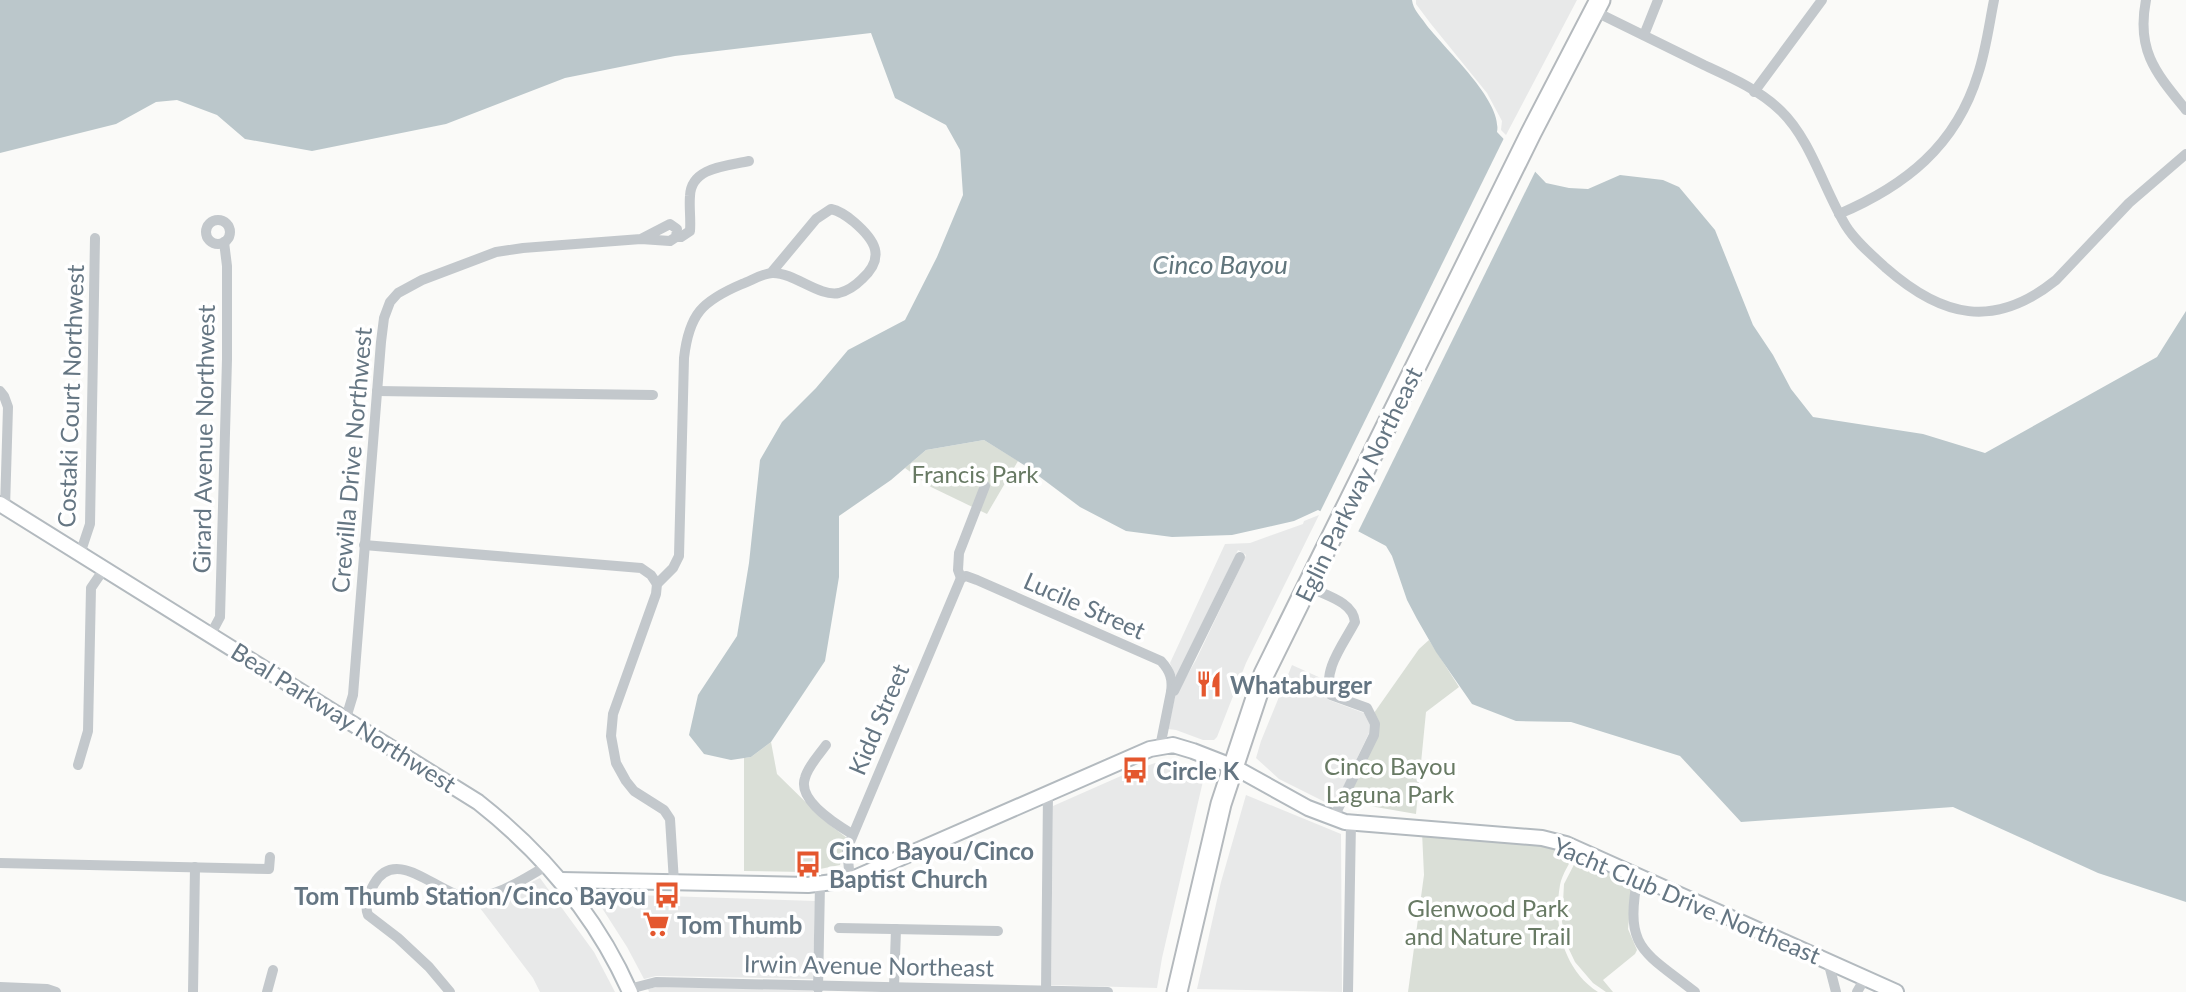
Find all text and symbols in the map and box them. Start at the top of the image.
water label: Cinco Bayou [1152,248,1288,280]
street label: Costaki Court Northwest [51,264,89,528]
street label: Girard Avenue Northwest [186,304,220,574]
street label: Crewilla Drive Northwest [325,325,377,594]
street label: Eglin Parkway Northeast [1288,361,1428,606]
park label: Francis Park [911,459,1039,488]
street label: Lucile Street [1020,565,1151,645]
street label: Beal Parkway Northwest [226,636,462,798]
street label: Kidd Street [842,659,915,779]
restaurant icon: Whataburger [1194,669,1224,699]
place label: Whataburger [1230,670,1372,699]
park label: Cinco Bayou Laguna Park [1324,751,1456,808]
bus stop icon: Circle K [1120,755,1150,785]
place label: Circle K [1156,756,1240,785]
street label: Yacht Club Drive Northeast [1549,830,1825,970]
place label: Cinco Bayou/Cinco Baptist Church [829,836,1034,893]
bus stop icon: Cinco Bayou/Cinco Baptist Church [793,849,823,879]
bus stop icon: Tom Thumb Station/Cinco Bayou [652,880,682,910]
place label: Tom Thumb Station/Cinco Bayou [294,881,646,910]
park label: Glenwood Park and Nature Trail [1405,893,1571,950]
supermarket icon: Tom Thumb [641,909,671,939]
place label: Tom Thumb [677,910,802,939]
street label: Irwin Avenue Northeast [744,948,995,982]

